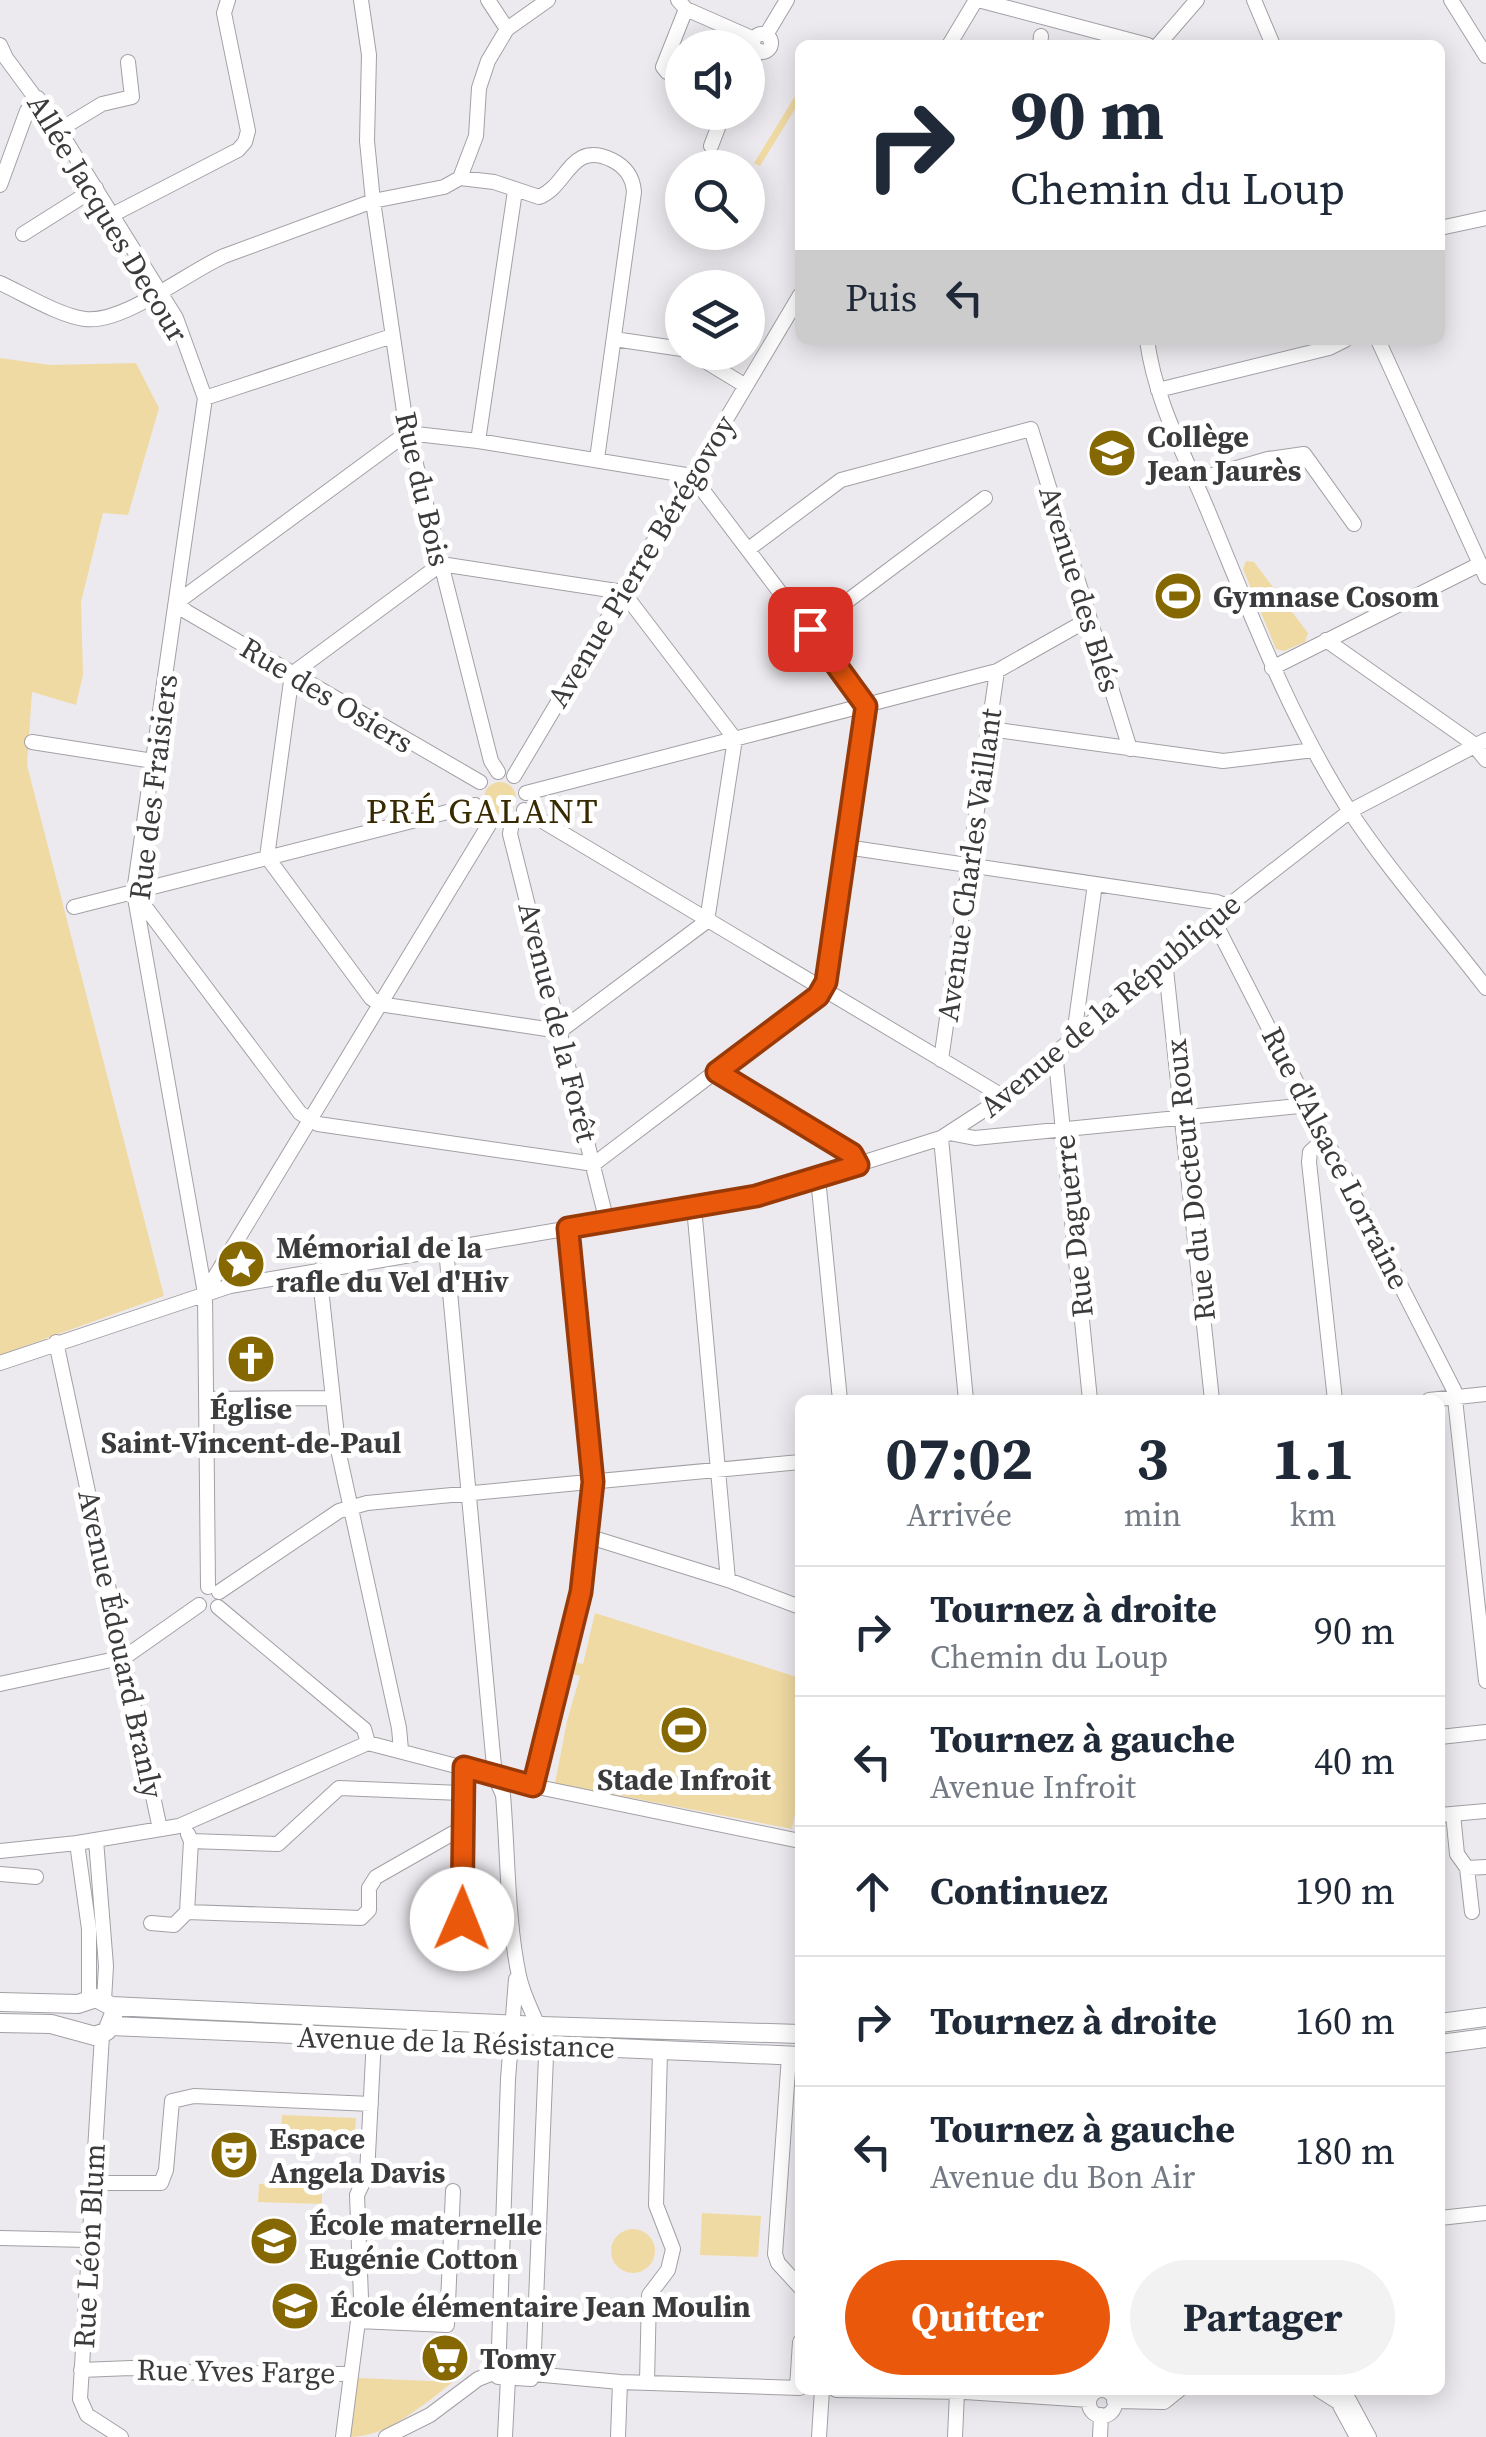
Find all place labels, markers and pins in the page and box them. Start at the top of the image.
place label: Collège Jean Jaurès [1145,416,1301,491]
school or university icon: Collège Jean Jaurès [1086,427,1138,479]
sports icon: Gymnase Cosom [1152,570,1204,622]
place label: Gymnase Cosom [1213,576,1439,617]
pin [768,587,853,672]
place label: Mémorial de la rafle du Vel d'Hiv [276,1227,509,1302]
place icon: Mémorial de la rafle du Vel d'Hiv [215,1238,267,1290]
church icon: Église Saint-Vincent-de-Paul [225,1333,277,1385]
place label: Église Saint-Vincent-de-Paul [101,1388,401,1463]
sports icon: Stade Infroit [658,1704,710,1756]
place label: Stade Infroit [597,1759,771,1800]
place label: Espace Angela Davis [269,2118,445,2193]
theatre icon: Espace Angela Davis [208,2129,260,2181]
place label: École maternelle Eugénie Cotton [309,2204,542,2279]
school or university icon: École maternelle Eugénie Cotton [248,2215,300,2267]
school or university icon: École élémentaire Jean Moulin [269,2280,321,2332]
place label: École élémentaire Jean Moulin [330,2286,751,2327]
supermarket icon: Tomy [419,2332,471,2384]
place label: Tomy [480,2338,556,2379]

